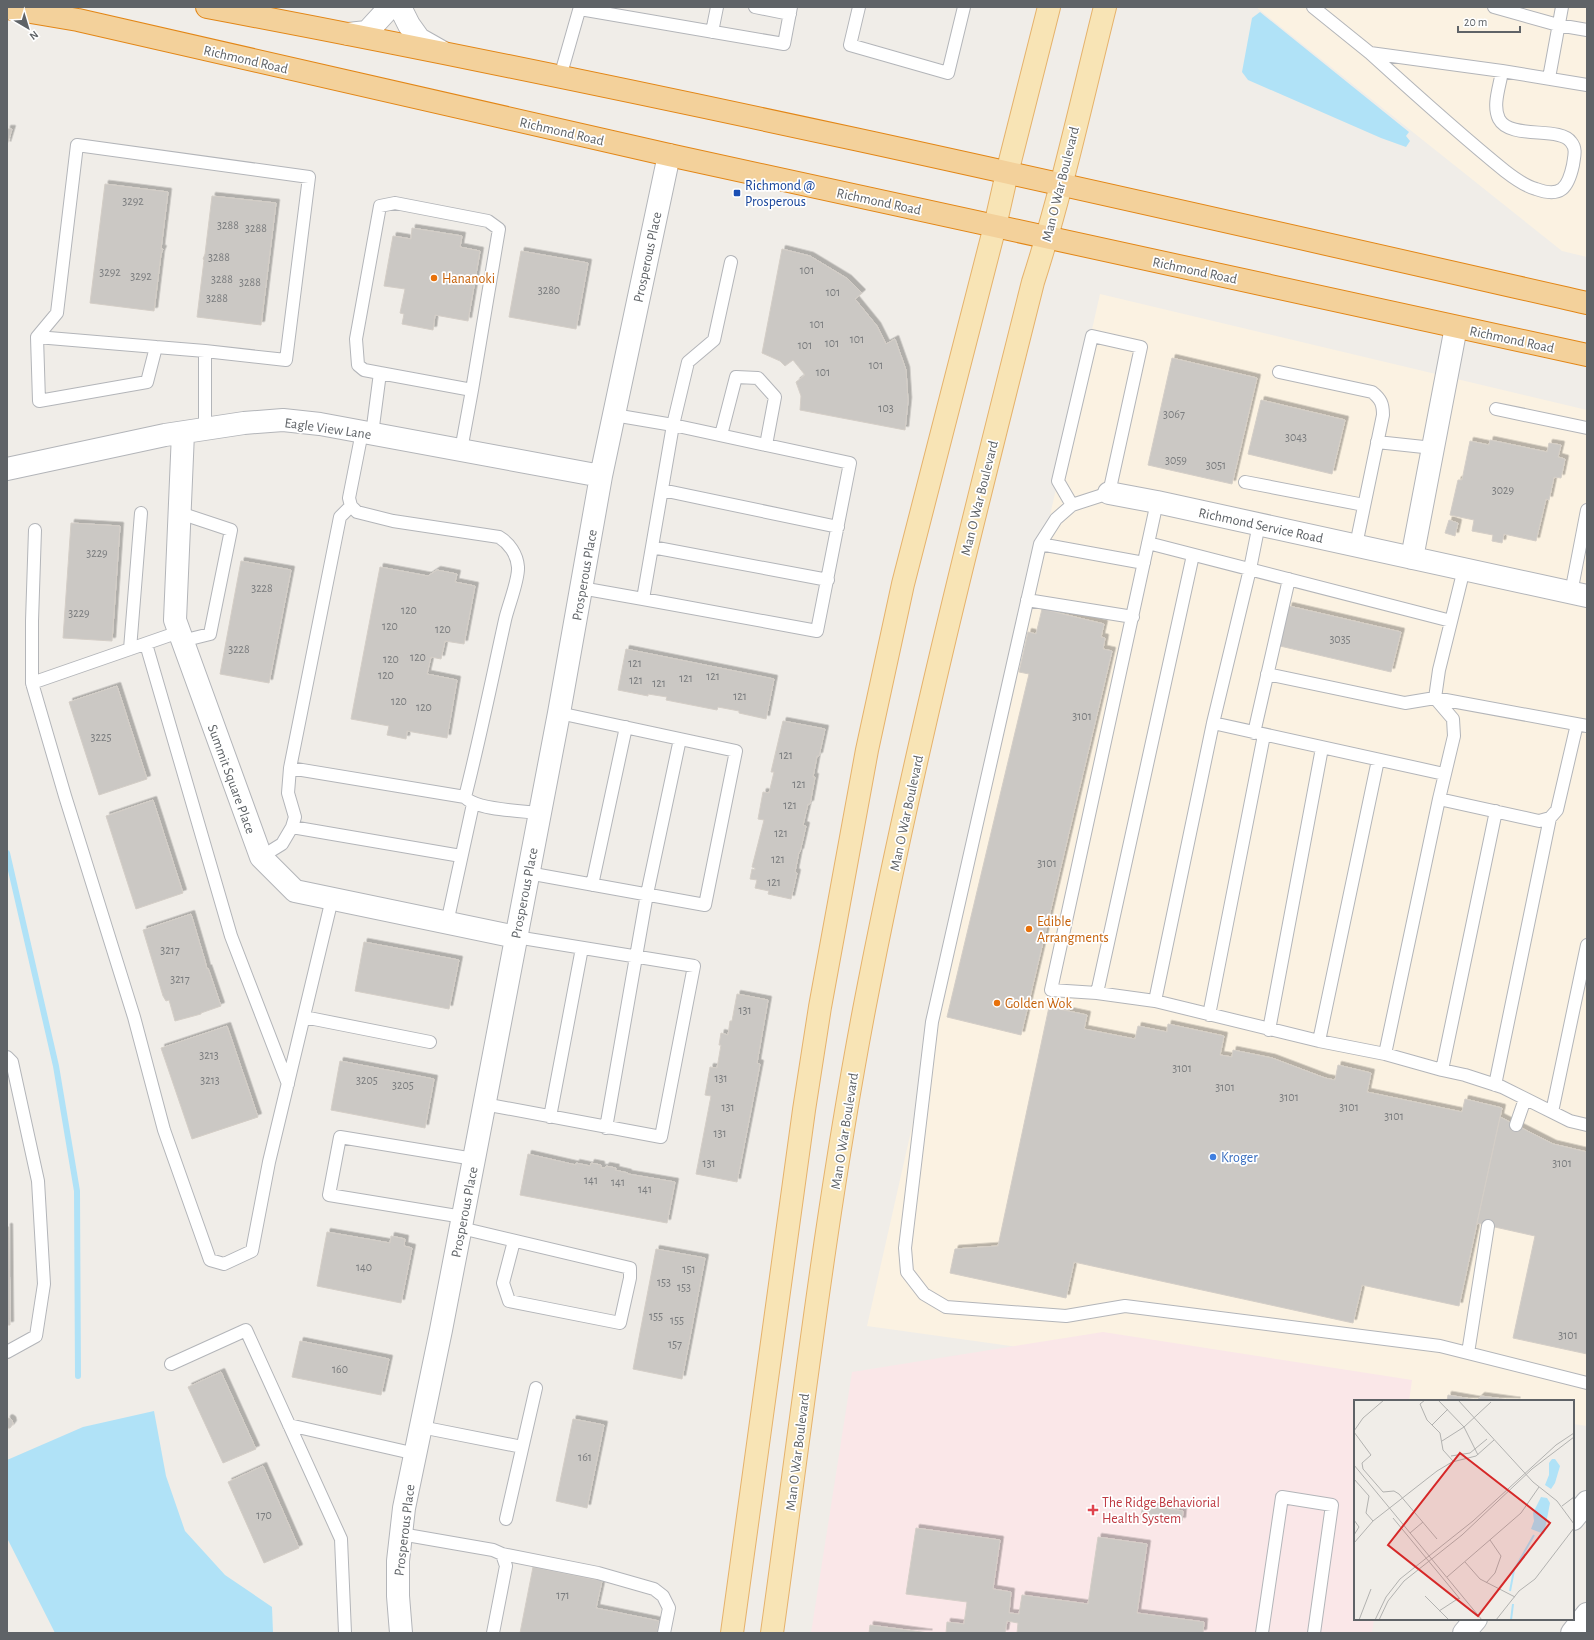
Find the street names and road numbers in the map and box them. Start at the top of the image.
street label: Richmond Road [202,43,289,76]
street label: Richmond Road [518,115,605,148]
street label: Man O War Boulevard [1040,125,1082,243]
street label: Richmond Road [835,186,922,218]
street label: Prosperous Place [632,211,664,304]
street label: Richmond Road [1151,255,1238,287]
street label: Richmond Road [1468,324,1555,356]
street label: Eagle View Lane [284,416,372,442]
street label: Man O War Boulevard [959,439,1001,557]
street label: Richmond Service Road [1197,506,1324,546]
street label: Prosperous Place [570,529,600,622]
street label: Summit Square Place [205,723,257,836]
street label: Man O War Boulevard [888,754,926,872]
street label: Prosperous Place [509,847,541,940]
street label: Man O War Boulevard [829,1072,861,1191]
street label: Prosperous Place [449,1166,481,1259]
street label: Man O War Boulevard [784,1393,812,1512]
street label: Prosperous Place [392,1483,418,1577]

